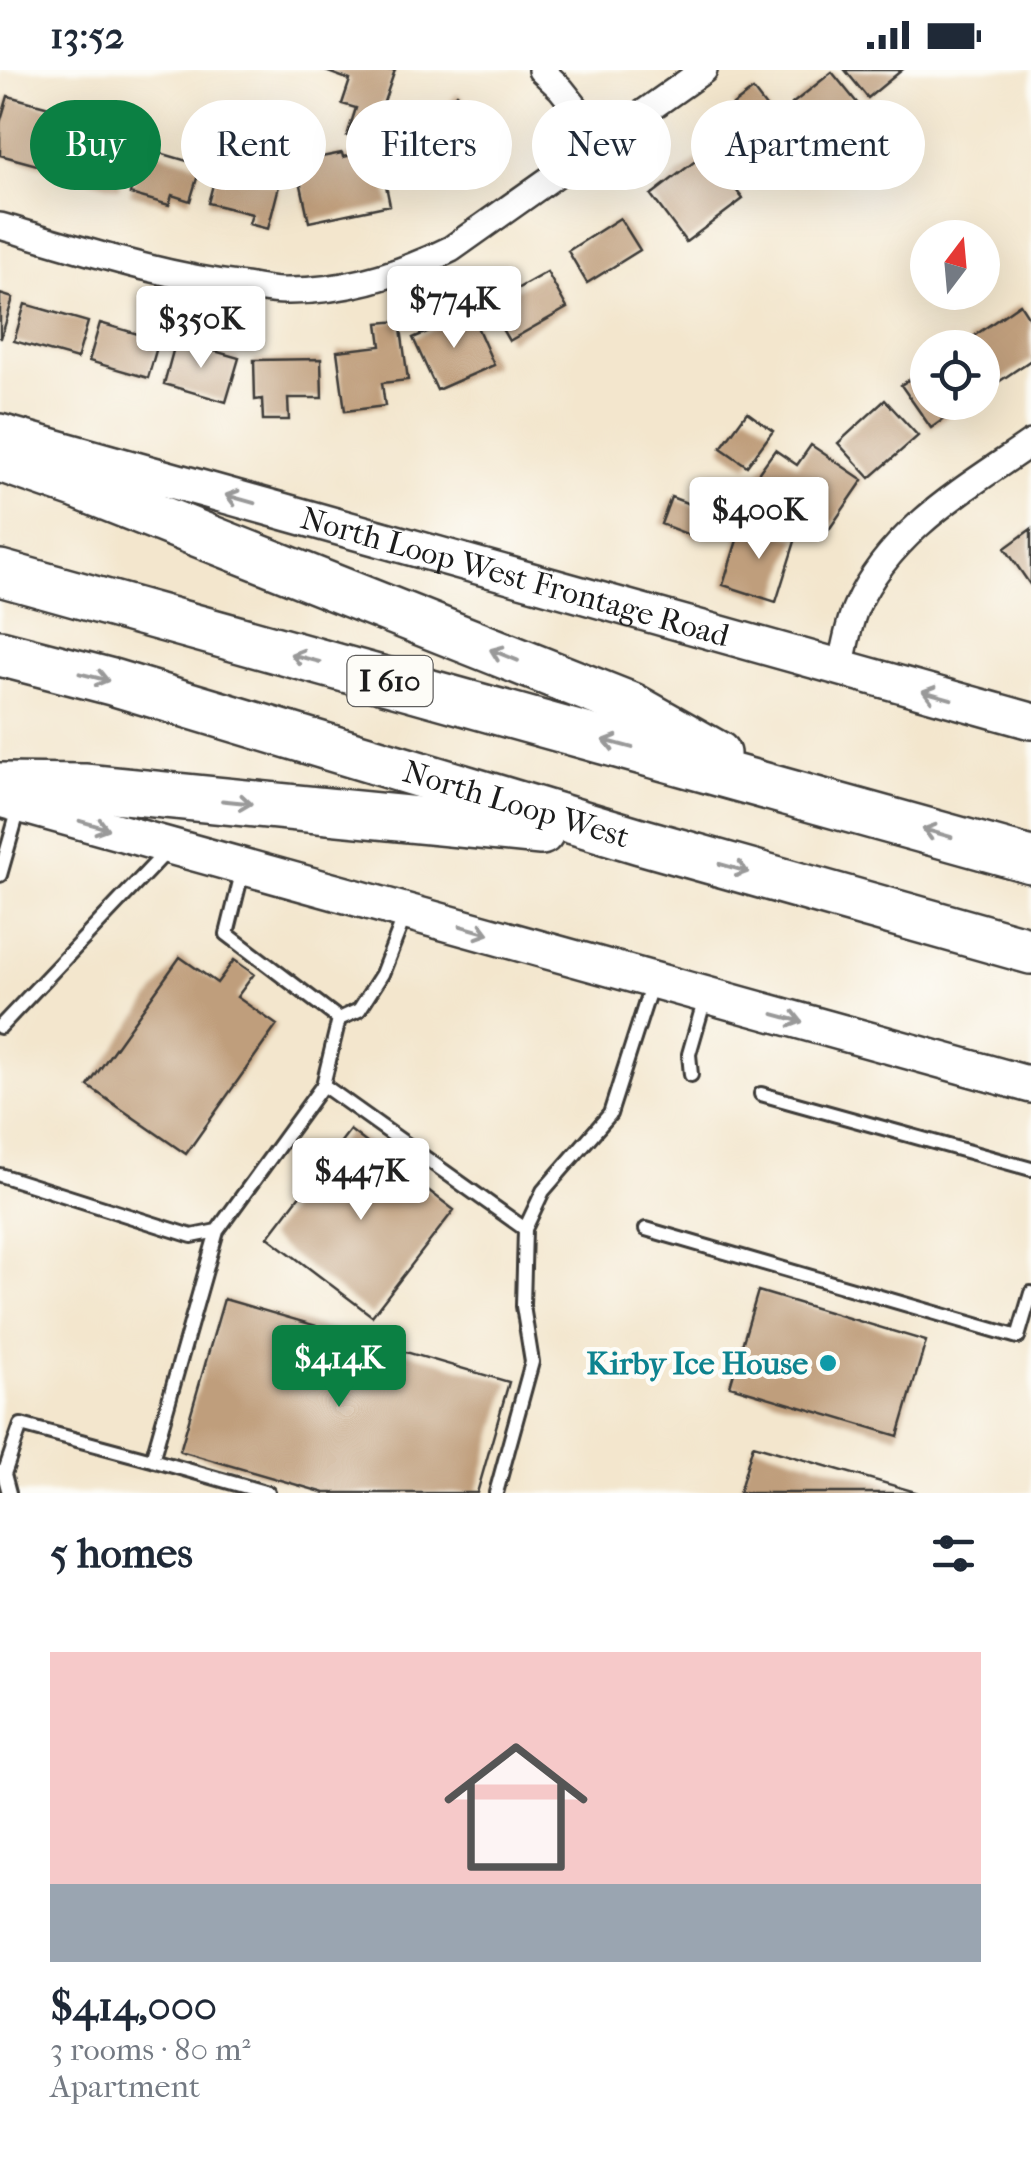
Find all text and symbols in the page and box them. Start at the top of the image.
text: 13:52 [50,13,124,58]
chip: Buy [30,100,161,190]
chip: Rent [181,100,326,190]
chip: Filters [346,100,512,190]
chip: New [532,100,671,190]
chip: Apartment [691,100,925,190]
north arrow [910,220,1000,310]
map controls [910,220,1000,420]
pin: $774K [384,266,524,351]
text: $774K [409,280,499,317]
pin: $350K [131,286,271,371]
text: $350K [158,300,244,337]
button: locate [910,330,1000,420]
pin: $400K [689,477,829,562]
one-way arrow [225,489,256,507]
text: $400K [711,491,807,528]
street label: North Loop West Frontage Road [297,499,734,654]
one-way arrow [489,645,520,663]
one-way arrow [290,647,321,666]
road number: I 610 [348,656,432,706]
one-way arrow [78,669,109,688]
one-way arrow [922,684,953,703]
one-way arrow [603,734,635,752]
street label: North Loop West [399,752,634,855]
one-way arrow [220,792,252,811]
one-way arrow [78,816,109,835]
one-way arrow [922,823,953,841]
one-way arrow [718,860,749,878]
one-way arrow [458,922,490,941]
one-way arrow [772,1009,803,1028]
pin: $447K [291,1138,431,1223]
text: $447K [314,1152,408,1189]
pin: $414K [269,1325,409,1410]
text: $414K [294,1339,384,1376]
place label: Kirby Ice House [586,1345,808,1382]
marker: Kirby Ice House [817,1352,839,1374]
icon: filters [926,1526,981,1581]
text: 5 homes [50,1529,193,1578]
icon: home [426,1717,606,1897]
text: $414,000 [50,1982,217,2031]
text: 3 rooms · 80 m² [50,2031,251,2068]
text: Apartment [50,2068,200,2105]

